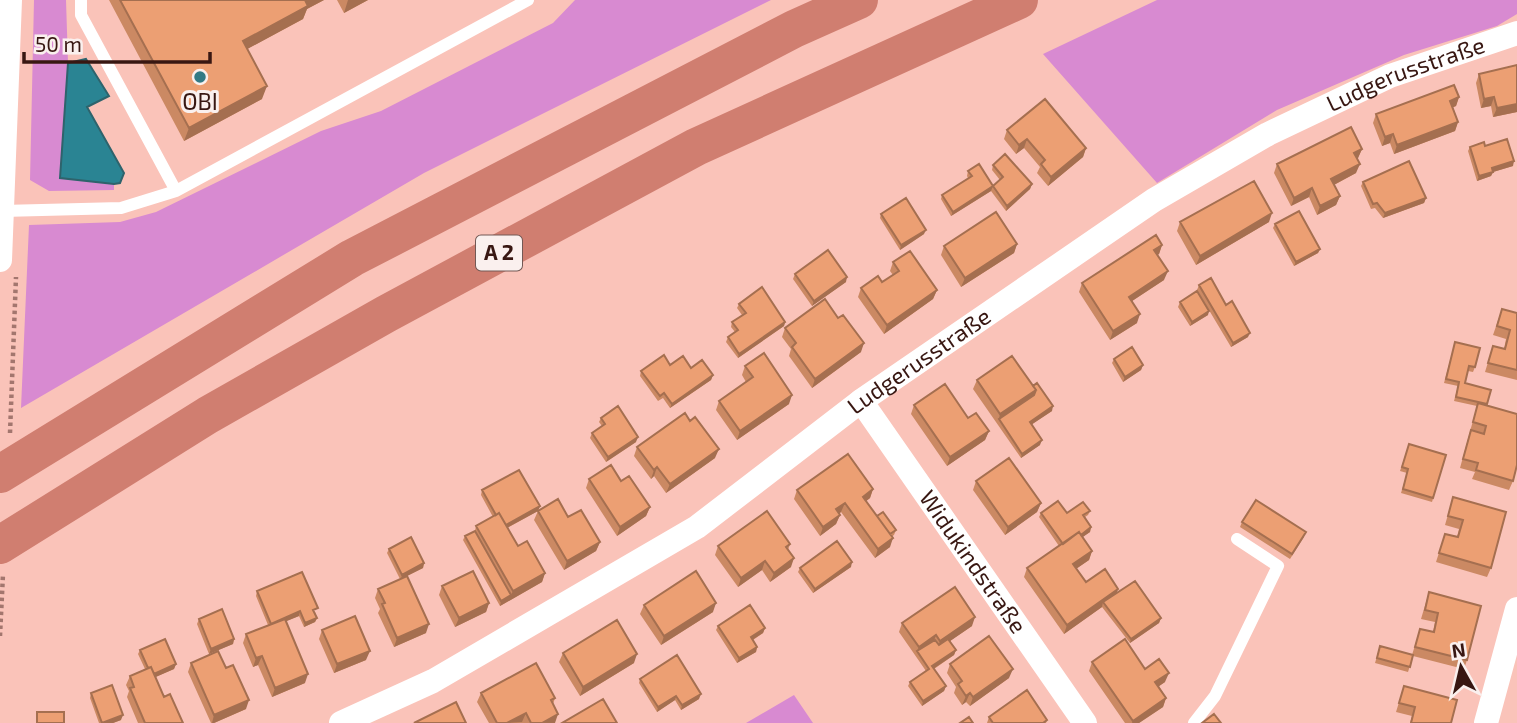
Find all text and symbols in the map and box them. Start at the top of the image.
scale bar [24,21,210,65]
street label: Ludgerusstraße [1322,30,1488,117]
text: 50 m [35,31,82,56]
marker: OBI [192,69,208,85]
place label: OBI [182,87,218,115]
road number: A 2 [476,236,522,270]
street label: Ludgerusstraße [841,301,995,419]
street label: Widukindstraße [914,484,1033,638]
north arrow [1426,632,1496,702]
text: N [1450,637,1467,662]

